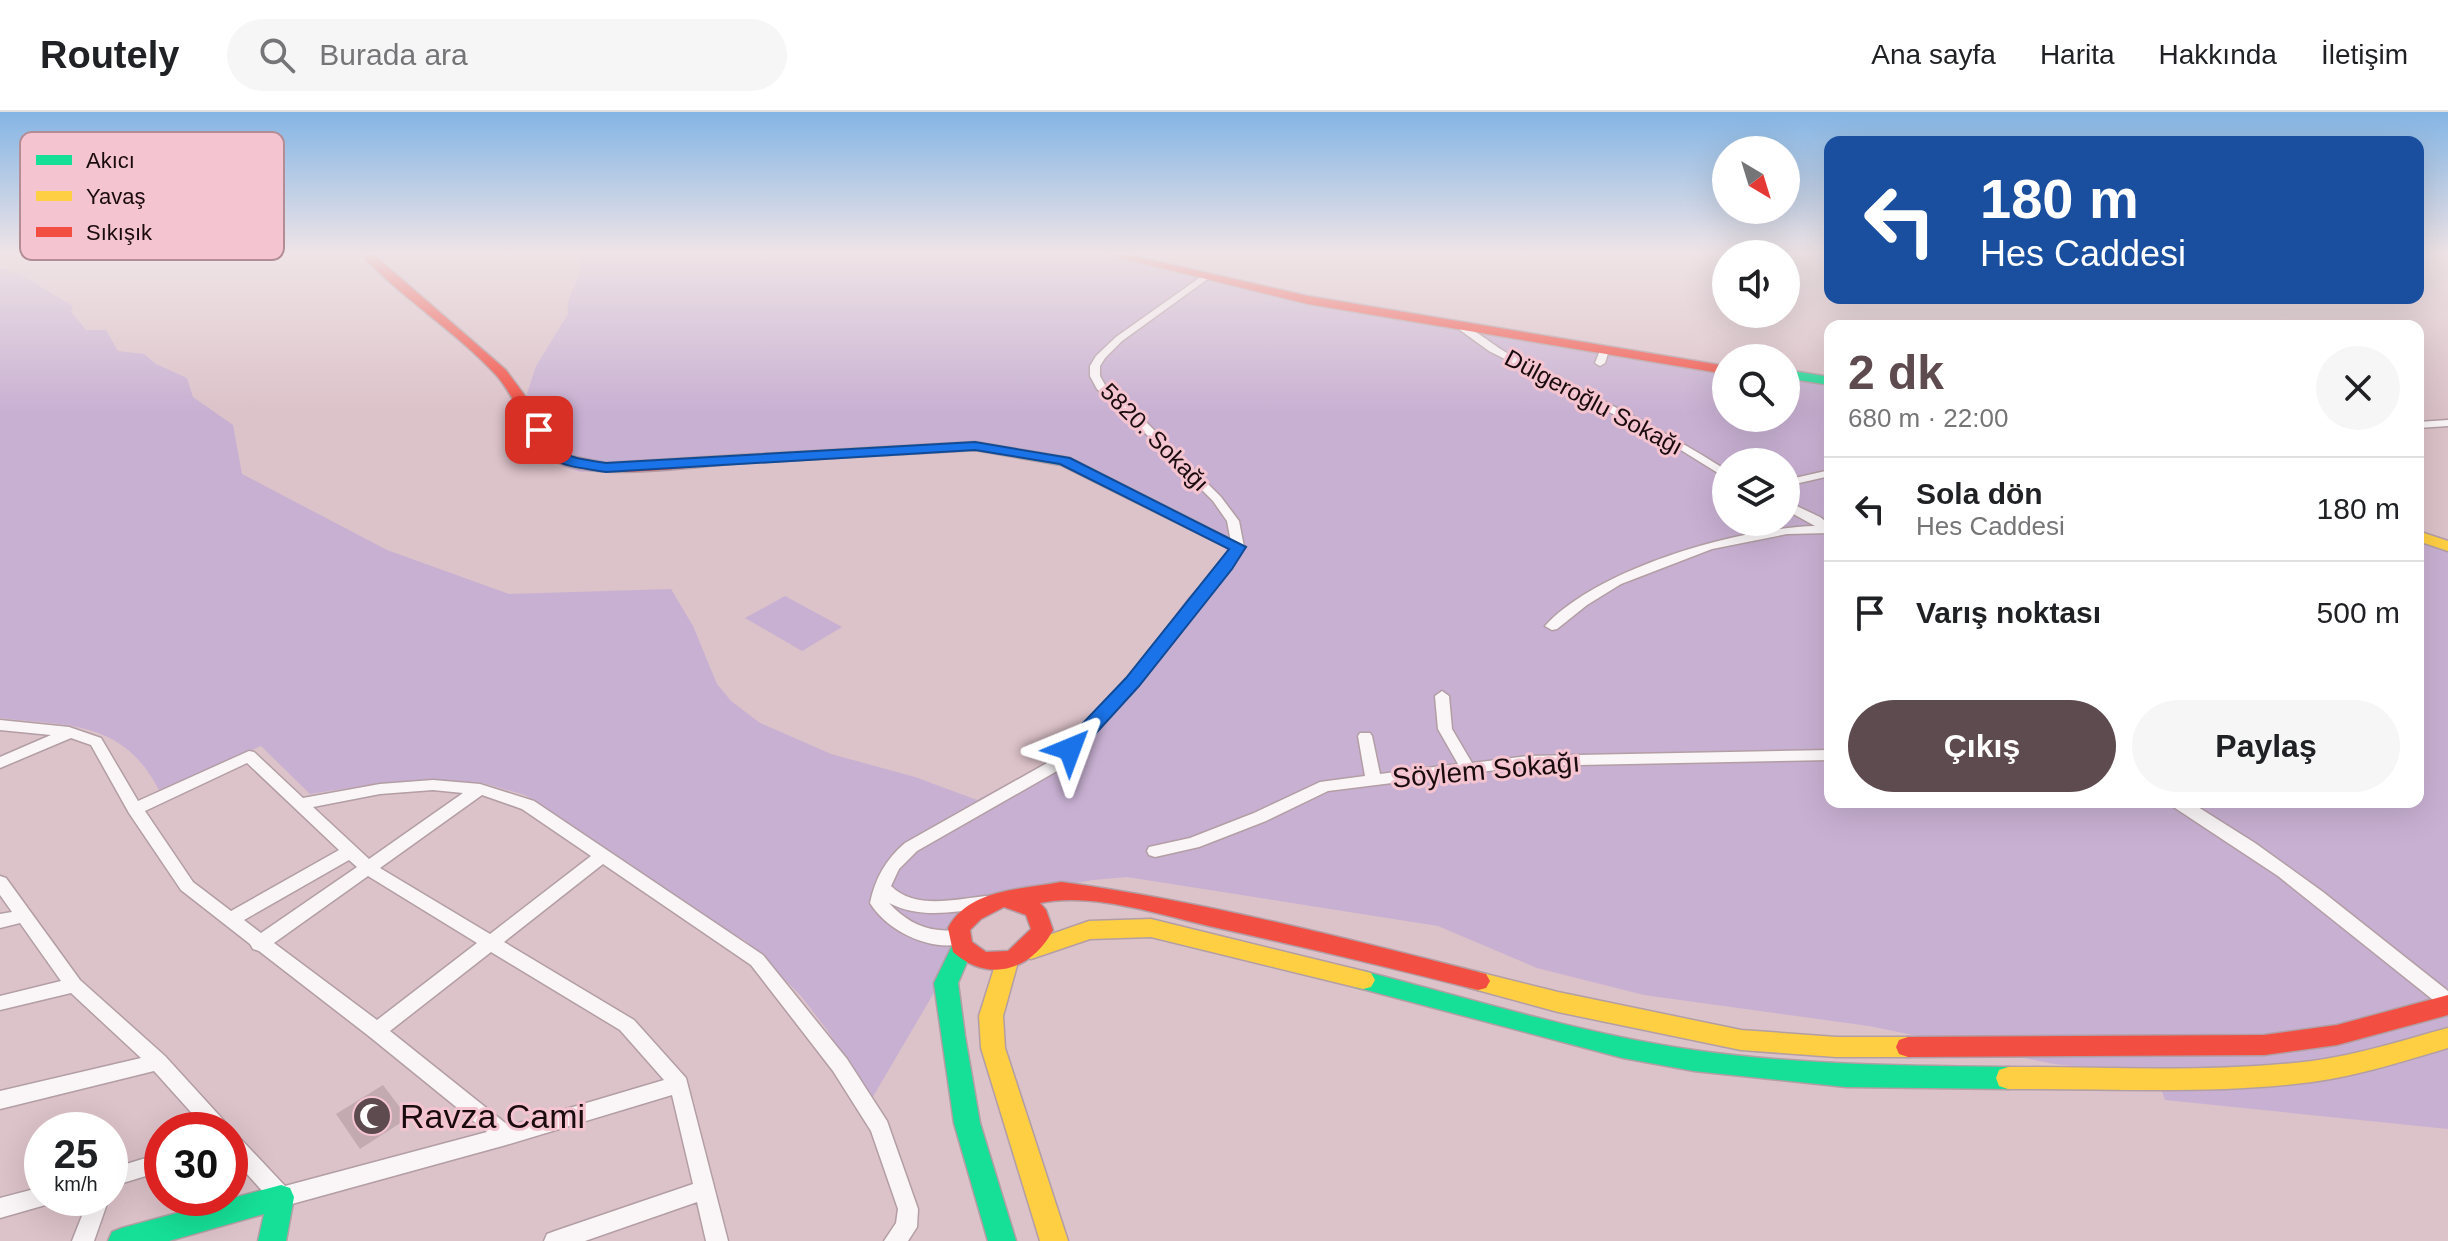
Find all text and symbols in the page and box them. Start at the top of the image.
search box [227,19,787,91]
icon: search [255,33,299,77]
text: Routely [40,34,179,76]
text: Burada ara [319,38,468,71]
text: Ana sayfa [1871,39,1996,70]
text: Harita [2040,39,2115,70]
text: Hakkında [2159,39,2277,70]
text: İletişim [2321,39,2408,70]
legend [20,132,284,260]
north arrow [1712,136,1800,224]
map controls [1712,136,1800,536]
text: Akıcı [86,148,135,173]
text: 180 m [1980,167,2139,230]
icon: left [1848,168,1952,272]
text: Yavaş [86,184,146,209]
text: Sıkışık [86,220,153,245]
text: Hes Caddesi [1980,233,2186,274]
button: sound [1712,240,1800,328]
street label: Dülgeroğlu Sokağı [1500,344,1688,460]
button: search [1712,344,1800,432]
text: 2 dk [1848,346,1944,399]
button: close [2316,346,2400,430]
street label: 5820. Sokağı [1095,377,1215,497]
pin [505,396,573,464]
text: 680 m · 22:00 [1848,403,2008,433]
icon: arrive [517,408,561,452]
button: layers [1712,448,1800,536]
text: Sola dön [1916,477,2043,510]
icon: left [1848,487,1892,531]
text: 180 m [2317,492,2400,525]
text: Hes Caddesi [1916,511,2065,541]
icon: arrive [1848,591,1892,635]
text: Varış noktası [1916,596,2101,629]
text: 500 m [2317,596,2400,629]
button: Çıkış [1848,700,2116,792]
button: Paylaş [2132,700,2400,792]
position arrow [1028,707,1112,791]
street label: Söylem Sokağı [1391,746,1581,794]
mosque icon: Ravza Cami [351,1095,393,1137]
place label: Ravza Cami [400,1097,585,1135]
speed limit sign: 30 [144,1112,248,1216]
text: 25 [54,1132,98,1176]
text: km/h [54,1173,98,1195]

